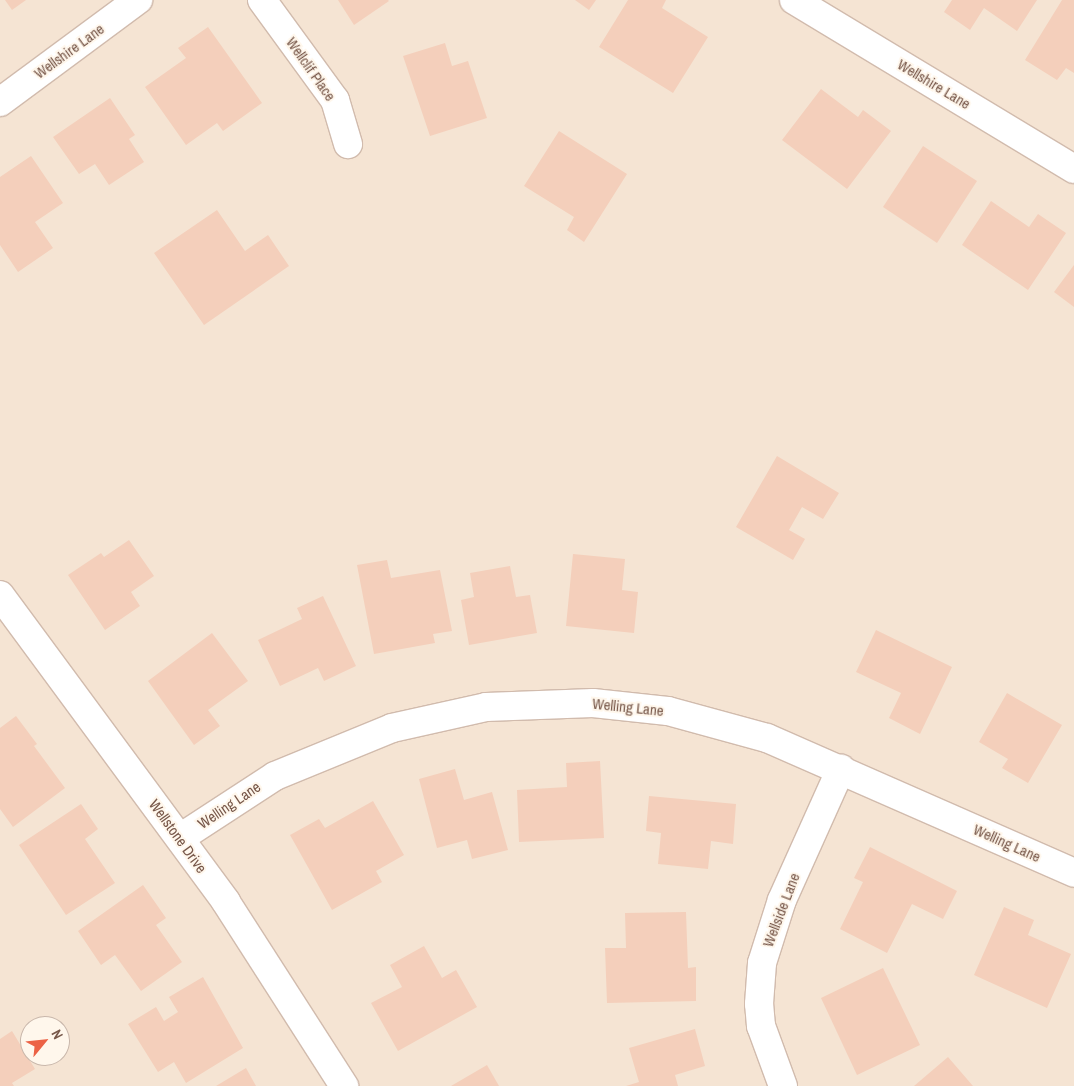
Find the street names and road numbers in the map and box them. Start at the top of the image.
street label: Wellshire Lane [31,20,107,82]
street label: Wellclif Place [283,34,339,104]
street label: Wellshire Lane [894,55,974,113]
street label: Welling Lane [591,694,665,720]
street label: Welling Lane [194,778,264,832]
street label: Wellstone Drive [145,796,211,876]
street label: Welling Lane [971,820,1043,866]
street label: Wellside Lane [759,870,803,950]

